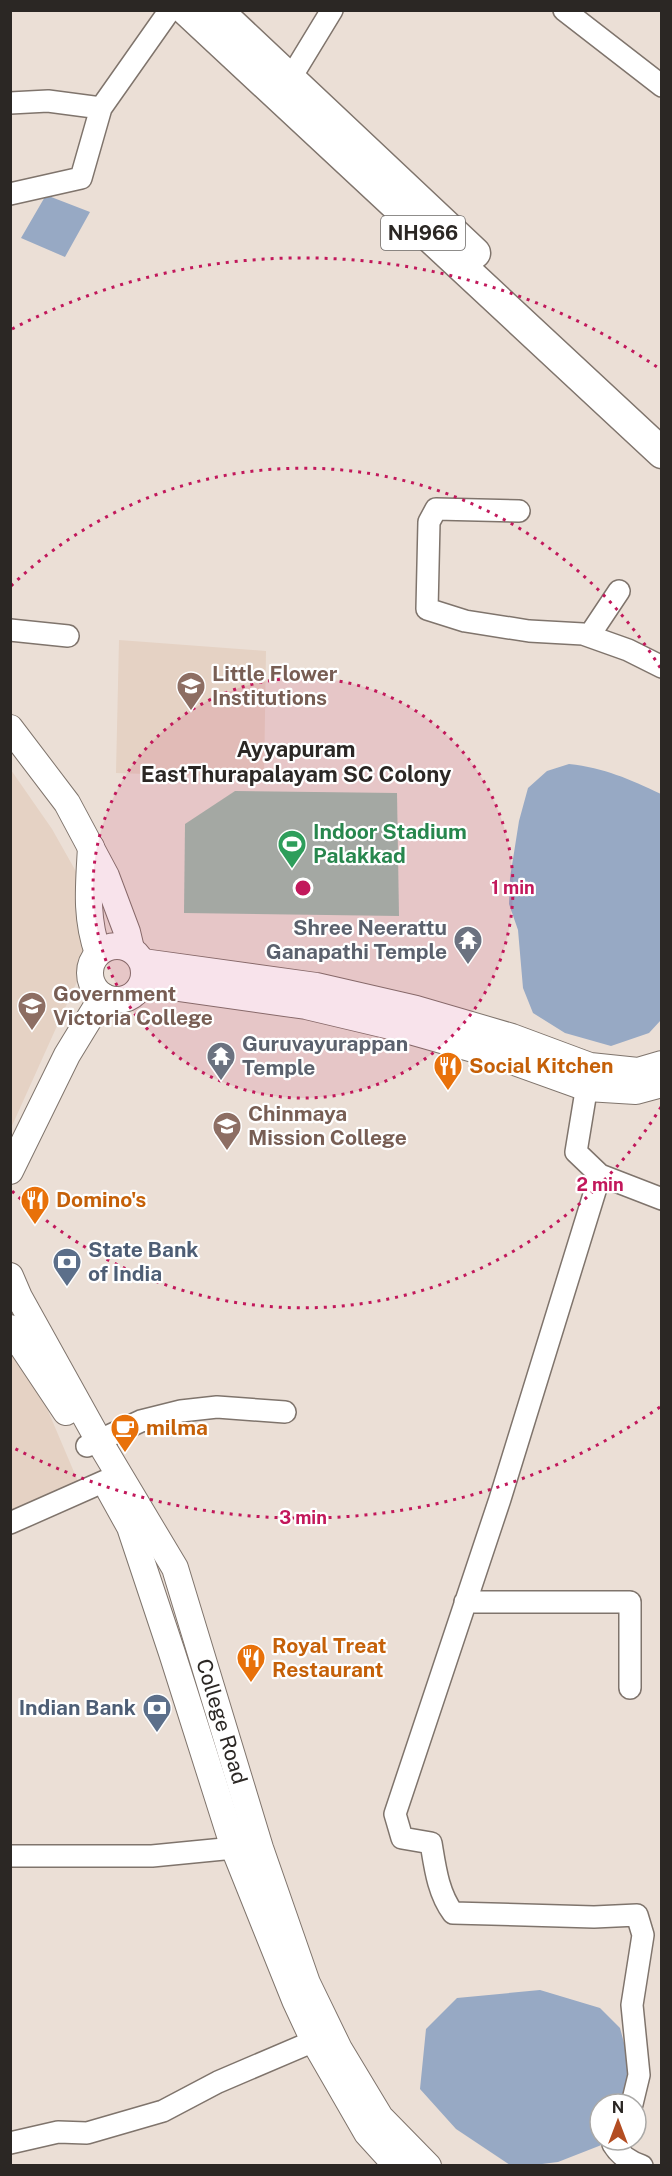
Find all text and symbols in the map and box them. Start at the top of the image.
road number: NH966 [381,216,465,250]
place label: Little Flower Institutions [212,661,338,710]
school or university icon: Little Flower Institutions [175,670,207,712]
district label: Ayyapuram EastThurapalayam SC Colony [141,736,452,787]
place label: Indoor Stadium Palakkad [313,819,467,868]
sports icon: Indoor Stadium Palakkad [276,828,308,870]
text: 1 min [491,877,535,898]
centre of rings [293,878,313,898]
place label: Shree Neerattu Ganapathi Temple [266,915,447,964]
temple icon: Shree Neerattu Ganapathi Temple [452,924,484,966]
place label: Government Victoria College [53,981,213,1030]
school or university icon: Government Victoria College [16,990,48,1032]
place label: Guruvayurappan Temple [242,1031,408,1080]
temple icon: Guruvayurappan Temple [205,1040,237,1082]
restaurant icon: Social Kitchen [432,1050,464,1092]
place label: Social Kitchen [469,1053,614,1078]
place label: Chinmaya Mission College [248,1101,407,1150]
school or university icon: Chinmaya Mission College [211,1110,243,1152]
text: 2 min [576,1174,624,1195]
restaurant icon: Domino's [19,1184,51,1226]
place label: Domino's [56,1187,146,1212]
place label: State Bank of India [88,1237,199,1286]
bank icon: State Bank of India [51,1246,83,1288]
cafe icon: milma [109,1412,141,1454]
place label: milma [146,1415,208,1440]
text: 3 min [279,1507,327,1528]
place label: Royal Treat Restaurant [272,1633,387,1682]
restaurant icon: Royal Treat Restaurant [235,1642,267,1684]
street label: College Road [191,1656,253,1787]
bank icon: Indian Bank [141,1692,173,1734]
place label: Indian Bank [19,1695,136,1720]
north arrow [588,2092,648,2152]
text: N [612,2098,624,2117]

